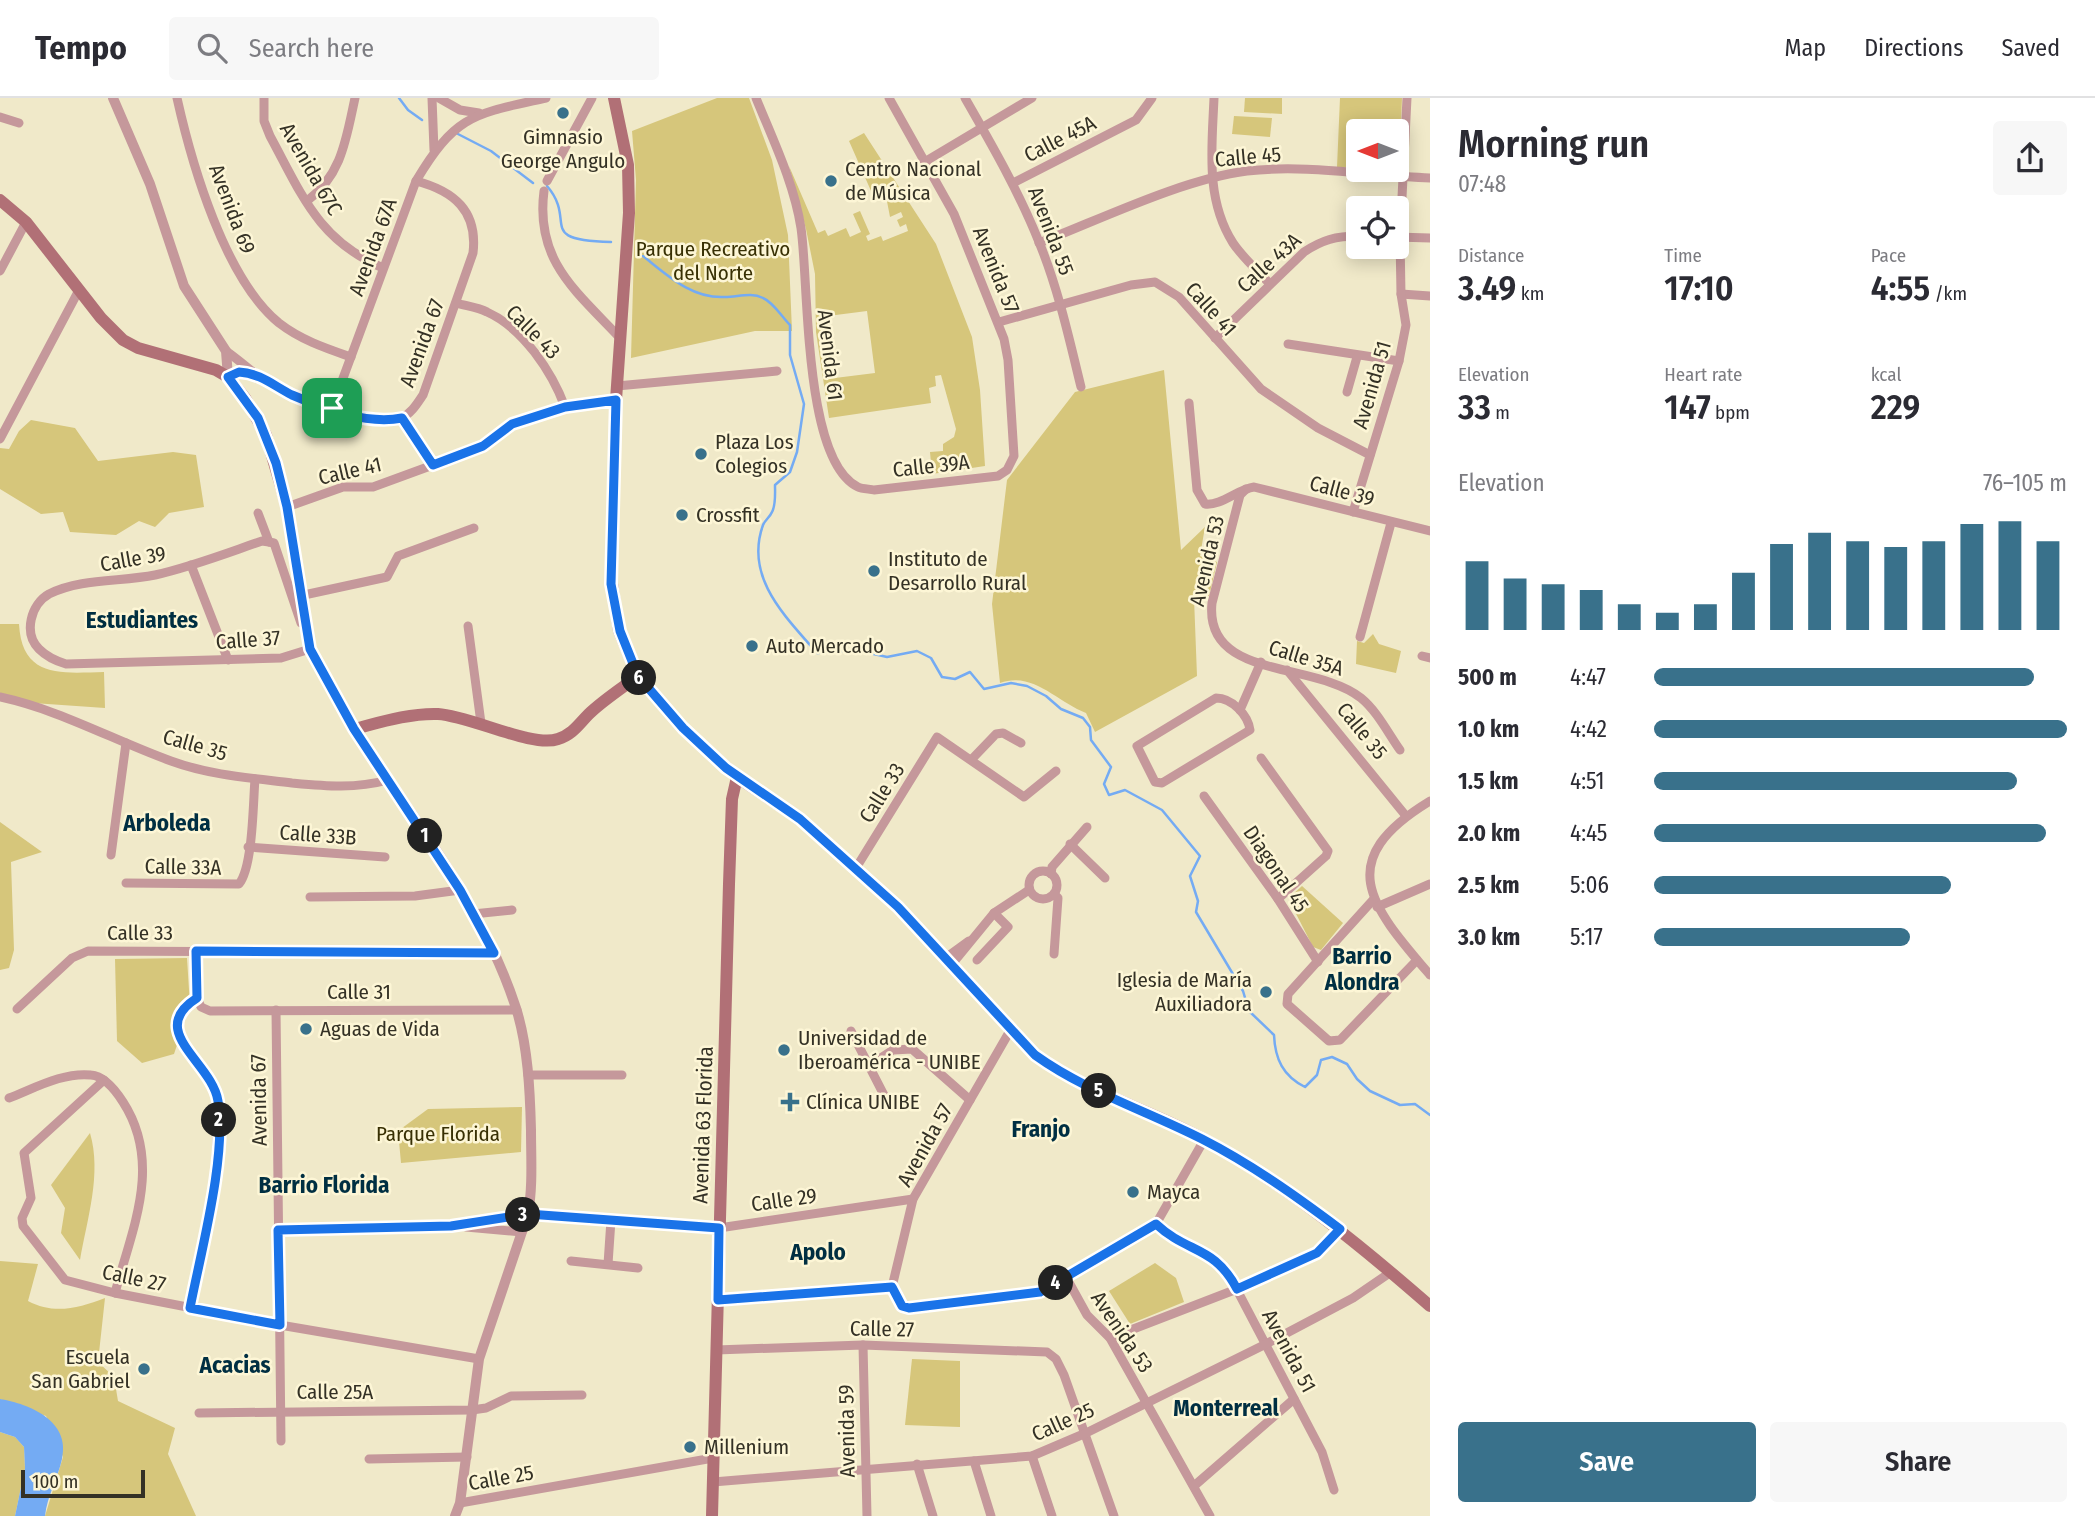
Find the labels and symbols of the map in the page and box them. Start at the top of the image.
marker: Gimnasio George Angulo [555,105,571,121]
street label: Calle 45A [1020,110,1100,168]
street label: Avenida 67C [274,118,348,220]
north arrow [1346,119,1409,182]
place label: Gimnasio George Angulo [501,124,625,174]
street label: Calle 45 [1214,141,1282,173]
place label: Centro Nacional de Música [845,156,982,206]
street label: Avenida 69 [203,161,261,257]
marker: Centro Nacional de Música [823,173,839,189]
street label: Avenida 55 [1022,183,1080,279]
street label: Avenida 67A [343,194,403,300]
street label: Avenida 57 [967,223,1025,317]
street label: Calle 43A [1232,228,1306,298]
park label: Parque Recreativo del Norte [636,236,790,286]
street label: Calle 41 [1180,276,1242,342]
street label: Avenida 67 [394,295,450,391]
street label: Calle 43 [500,299,566,365]
street label: Avenida 61 [812,308,848,402]
street label: Avenida 51 [1347,338,1397,432]
pin [302,378,362,438]
place label: Plaza Los Colegios [715,429,794,479]
marker: Plaza Los Colegios [693,446,709,462]
street label: Calle 39A [891,449,971,483]
street label: Calle 41 [316,451,384,491]
street label: Calle 39 [1307,470,1377,512]
place label: Crossfit [696,502,760,528]
marker: Crossfit [674,507,690,523]
street label: Avenida 53 [1184,513,1230,609]
street label: Calle 39 [98,540,168,578]
place label: Instituto de Desarrollo Rural [888,546,1027,596]
marker: Instituto de Desarrollo Rural [866,563,882,579]
district label: Estudiantes [86,606,198,634]
street label: Calle 37 [215,625,281,655]
place label: Auto Mercado [766,633,884,659]
street label: Calle 35A [1265,634,1347,682]
marker: Auto Mercado [744,638,760,654]
pin: 6 [622,660,656,696]
street label: Calle 35 [1331,697,1393,765]
street label: Calle 35 [160,723,230,767]
street label: Calle 33 [854,758,910,828]
district label: Arboleda [122,809,211,837]
pin: 1 [408,818,442,854]
street label: Calle 33B [279,819,357,851]
street label: Diagonal 45 [1237,821,1315,917]
street label: Calle 33A [144,853,222,881]
street label: Calle 33 [107,920,173,946]
district label: Barrio Alondra [1324,942,1399,996]
place label: Iglesia de María Auxiliadora [1117,967,1252,1017]
street label: Calle 31 [327,979,391,1005]
marker: Iglesia de María Auxiliadora [1258,984,1274,1000]
place label: Aguas de Vida [320,1016,440,1042]
marker: Aguas de Vida [298,1021,314,1037]
place label: Universidad de Iberoamérica - UNIBE [798,1025,981,1075]
marker: Universidad de Iberoamérica - UNIBE [776,1042,792,1058]
street label: Avenida 63 Florida [687,1046,719,1204]
street label: Avenida 67 [245,1054,273,1146]
pin: 5 [1082,1074,1116,1108]
place label: Clínica UNIBE [806,1089,920,1115]
marker: Clínica UNIBE [780,1092,800,1112]
street label: Avenida 57 [892,1099,958,1191]
pin: 2 [202,1102,236,1138]
district label: Franjo [1012,1115,1070,1143]
park label: Parque Florida [376,1121,500,1147]
district label: Barrio Florida [259,1171,389,1199]
place label: Mayca [1147,1179,1200,1205]
street label: Calle 29 [749,1183,819,1217]
marker: Mayca [1125,1184,1141,1200]
pin: 3 [505,1198,540,1232]
district label: Apolo [789,1238,846,1266]
street label: Calle 27 [100,1259,168,1297]
pin: 4 [1038,1266,1074,1300]
street label: Avenida 53 [1085,1286,1159,1378]
street label: Avenida 51 [1256,1305,1322,1397]
street label: Calle 27 [850,1315,914,1343]
place label: Escuela San Gabriel [31,1344,130,1394]
district label: Acacias [198,1351,271,1379]
marker: Escuela San Gabriel [136,1361,152,1377]
street label: Calle 25A [297,1379,373,1405]
street label: Avenida 59 [833,1384,861,1478]
district label: Monterreal [1173,1394,1279,1422]
street label: Calle 25 [1028,1397,1098,1447]
place label: Millenium [704,1434,789,1460]
marker: Millenium [682,1439,698,1455]
street label: Calle 25 [466,1459,536,1497]
scale bar [21,1467,145,1499]

